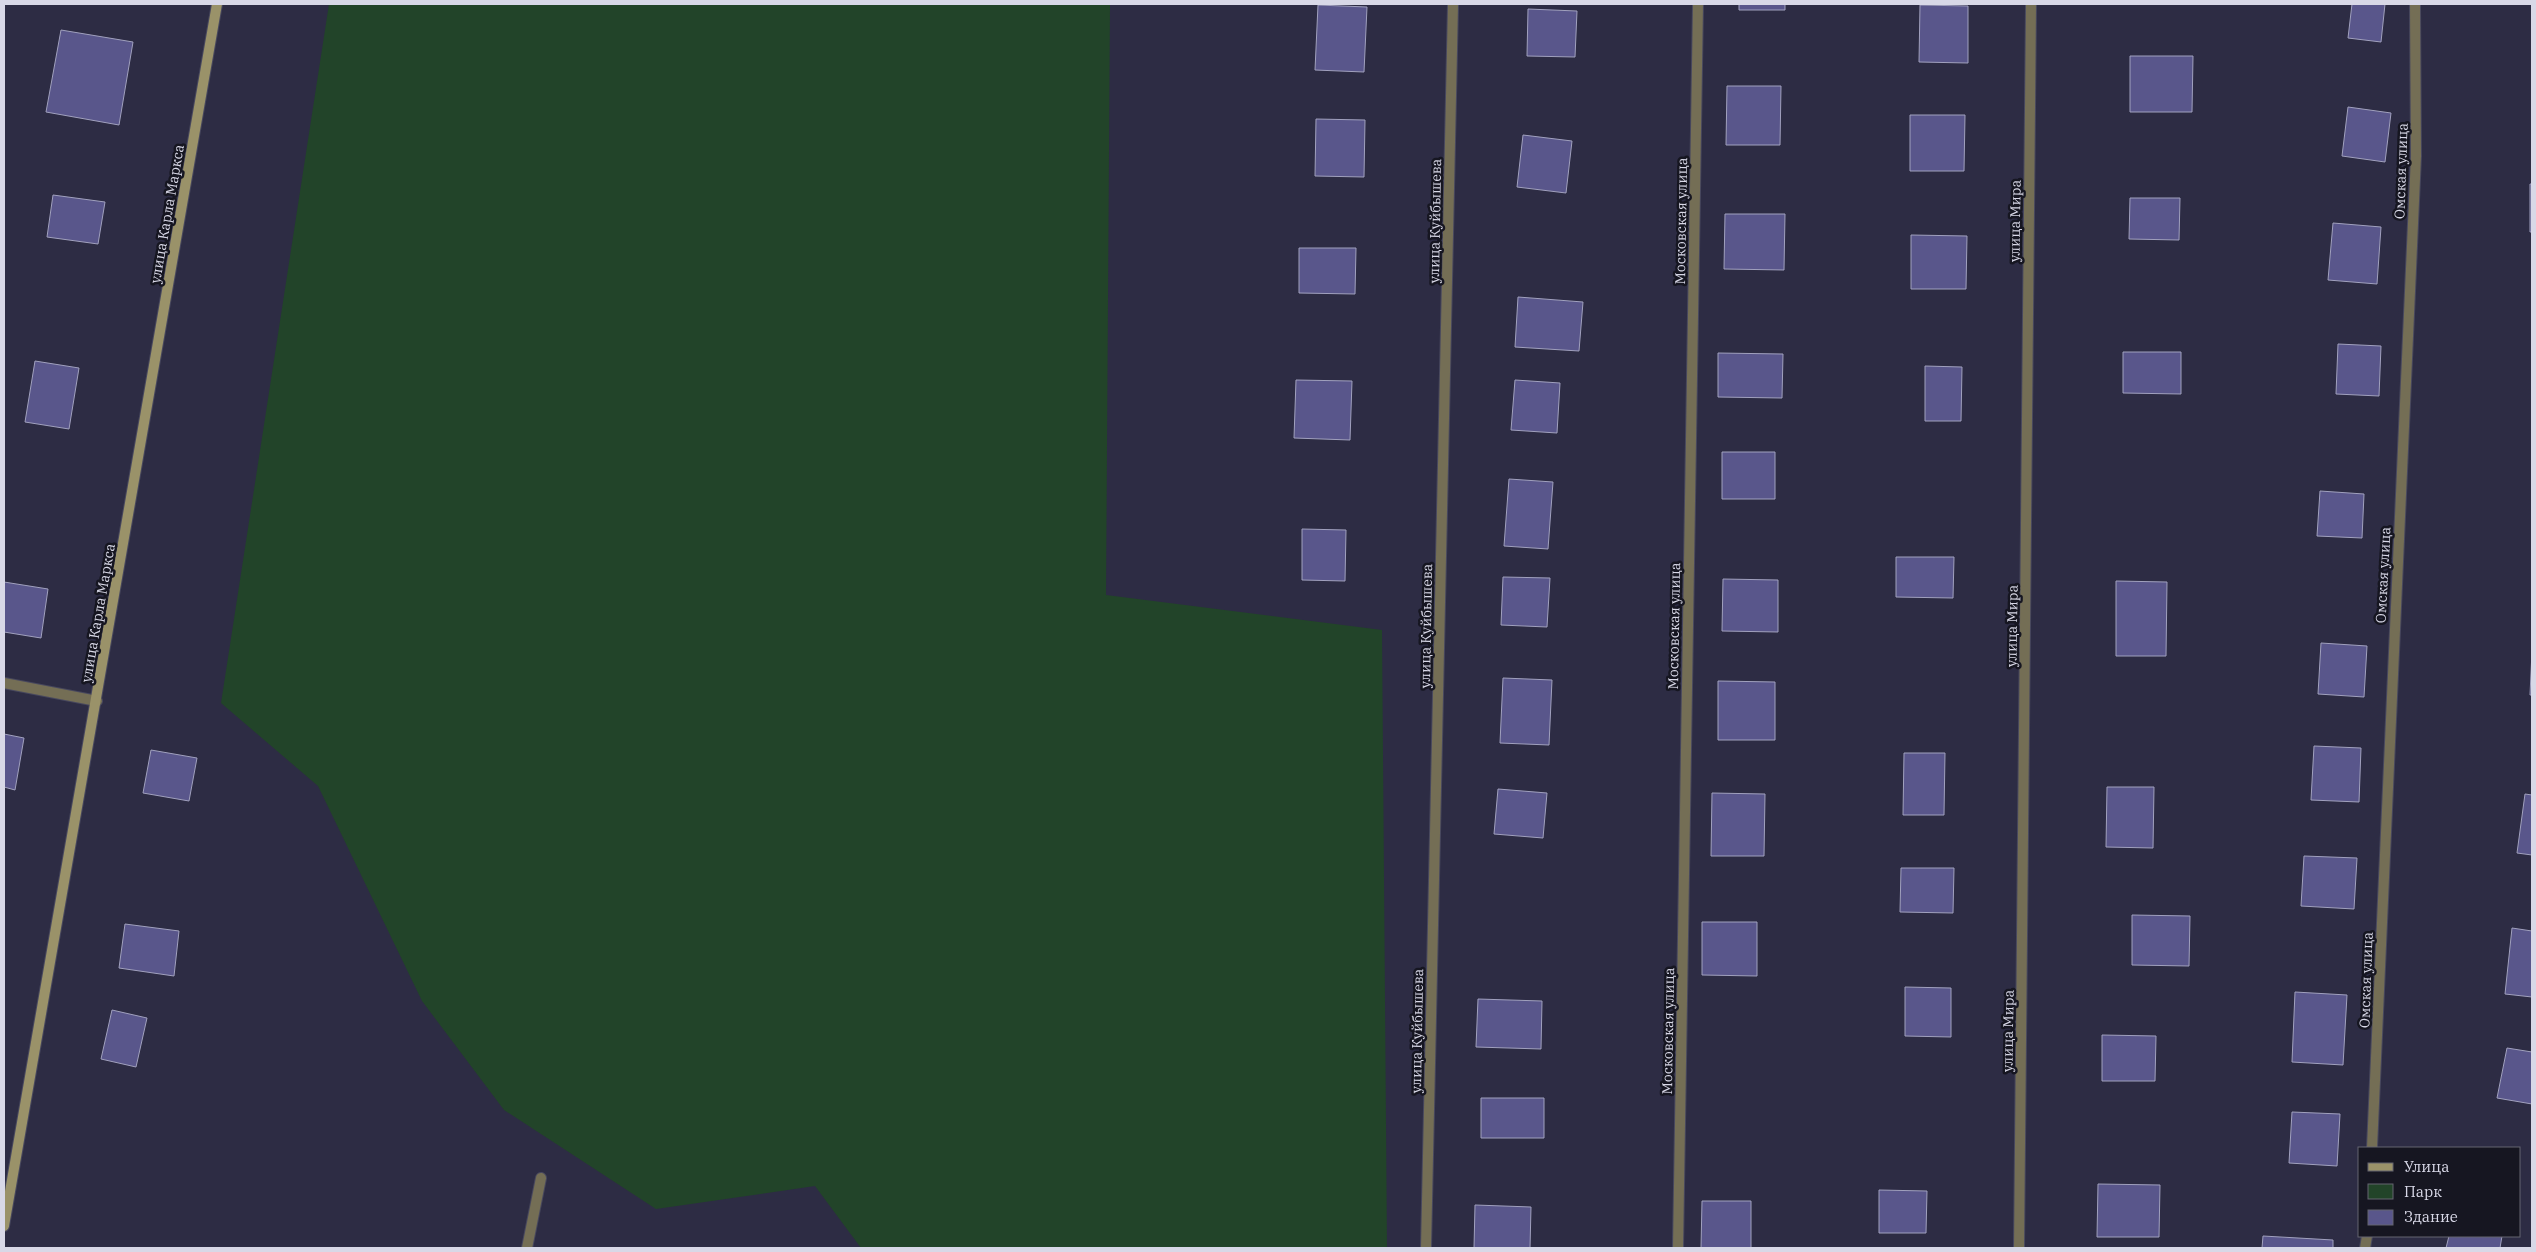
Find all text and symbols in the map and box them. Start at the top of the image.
street label: Омская улица [2390,122,2412,219]
street label: улица Карла Маркса [146,143,188,285]
street label: Московская улица [1671,157,1691,285]
street label: улица Куйбышева [1425,158,1445,283]
street label: улица Мира [2005,179,2025,262]
street label: Омская улица [2371,526,2395,624]
street label: улица Карла Маркса [77,542,119,684]
street label: Московская улица [1664,562,1684,690]
street label: улица Куйбышева [1416,563,1436,688]
street label: улица Мира [2002,584,2022,667]
street label: Омская улица [2355,931,2377,1028]
street label: Московская улица [1658,967,1678,1095]
street label: улица Куйбышева [1407,968,1427,1093]
street label: улица Мира [1998,989,2018,1072]
legend [2358,1147,2521,1237]
text: Улица [2404,1157,2449,1176]
text: Парк [2404,1182,2442,1201]
text: Здание [2404,1207,2458,1226]

